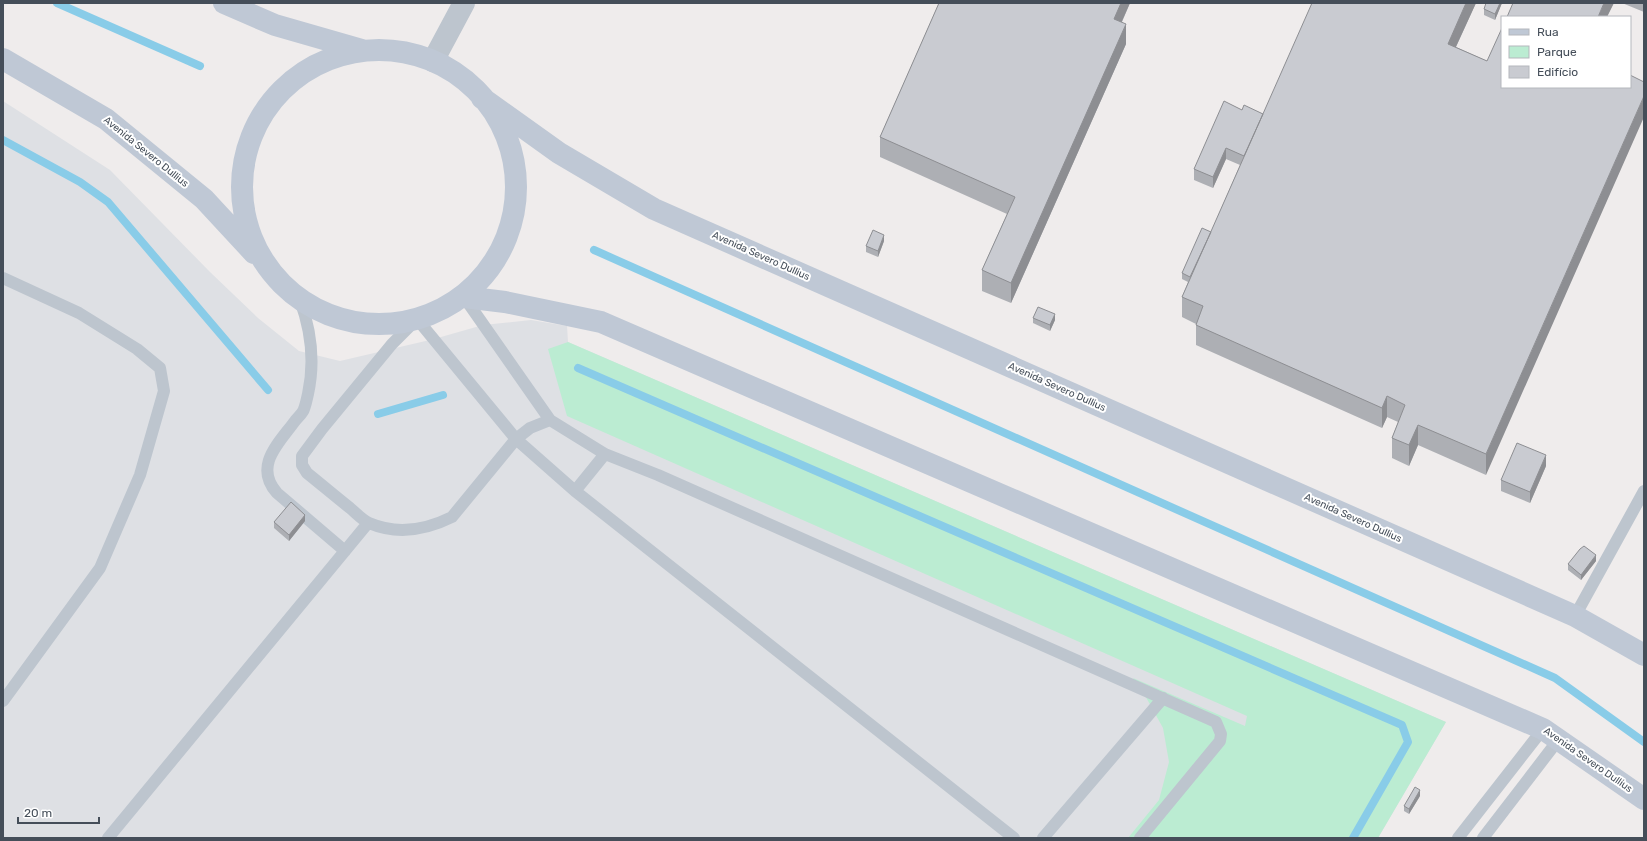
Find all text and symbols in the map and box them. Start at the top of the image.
legend [1501,16,1631,88]
text: Rua [1537,25,1559,39]
text: Parque [1537,45,1577,59]
text: Edifício [1537,65,1578,79]
street label: Avenida Severo Dullius [101,114,191,190]
street label: Avenida Severo Dullius [710,229,812,283]
street label: Avenida Severo Dullius [1006,360,1108,414]
street label: Avenida Severo Dullius [1302,491,1404,545]
street label: Avenida Severo Dullius [1541,725,1635,795]
scale bar [18,799,99,825]
text: 20 m [24,806,52,820]

